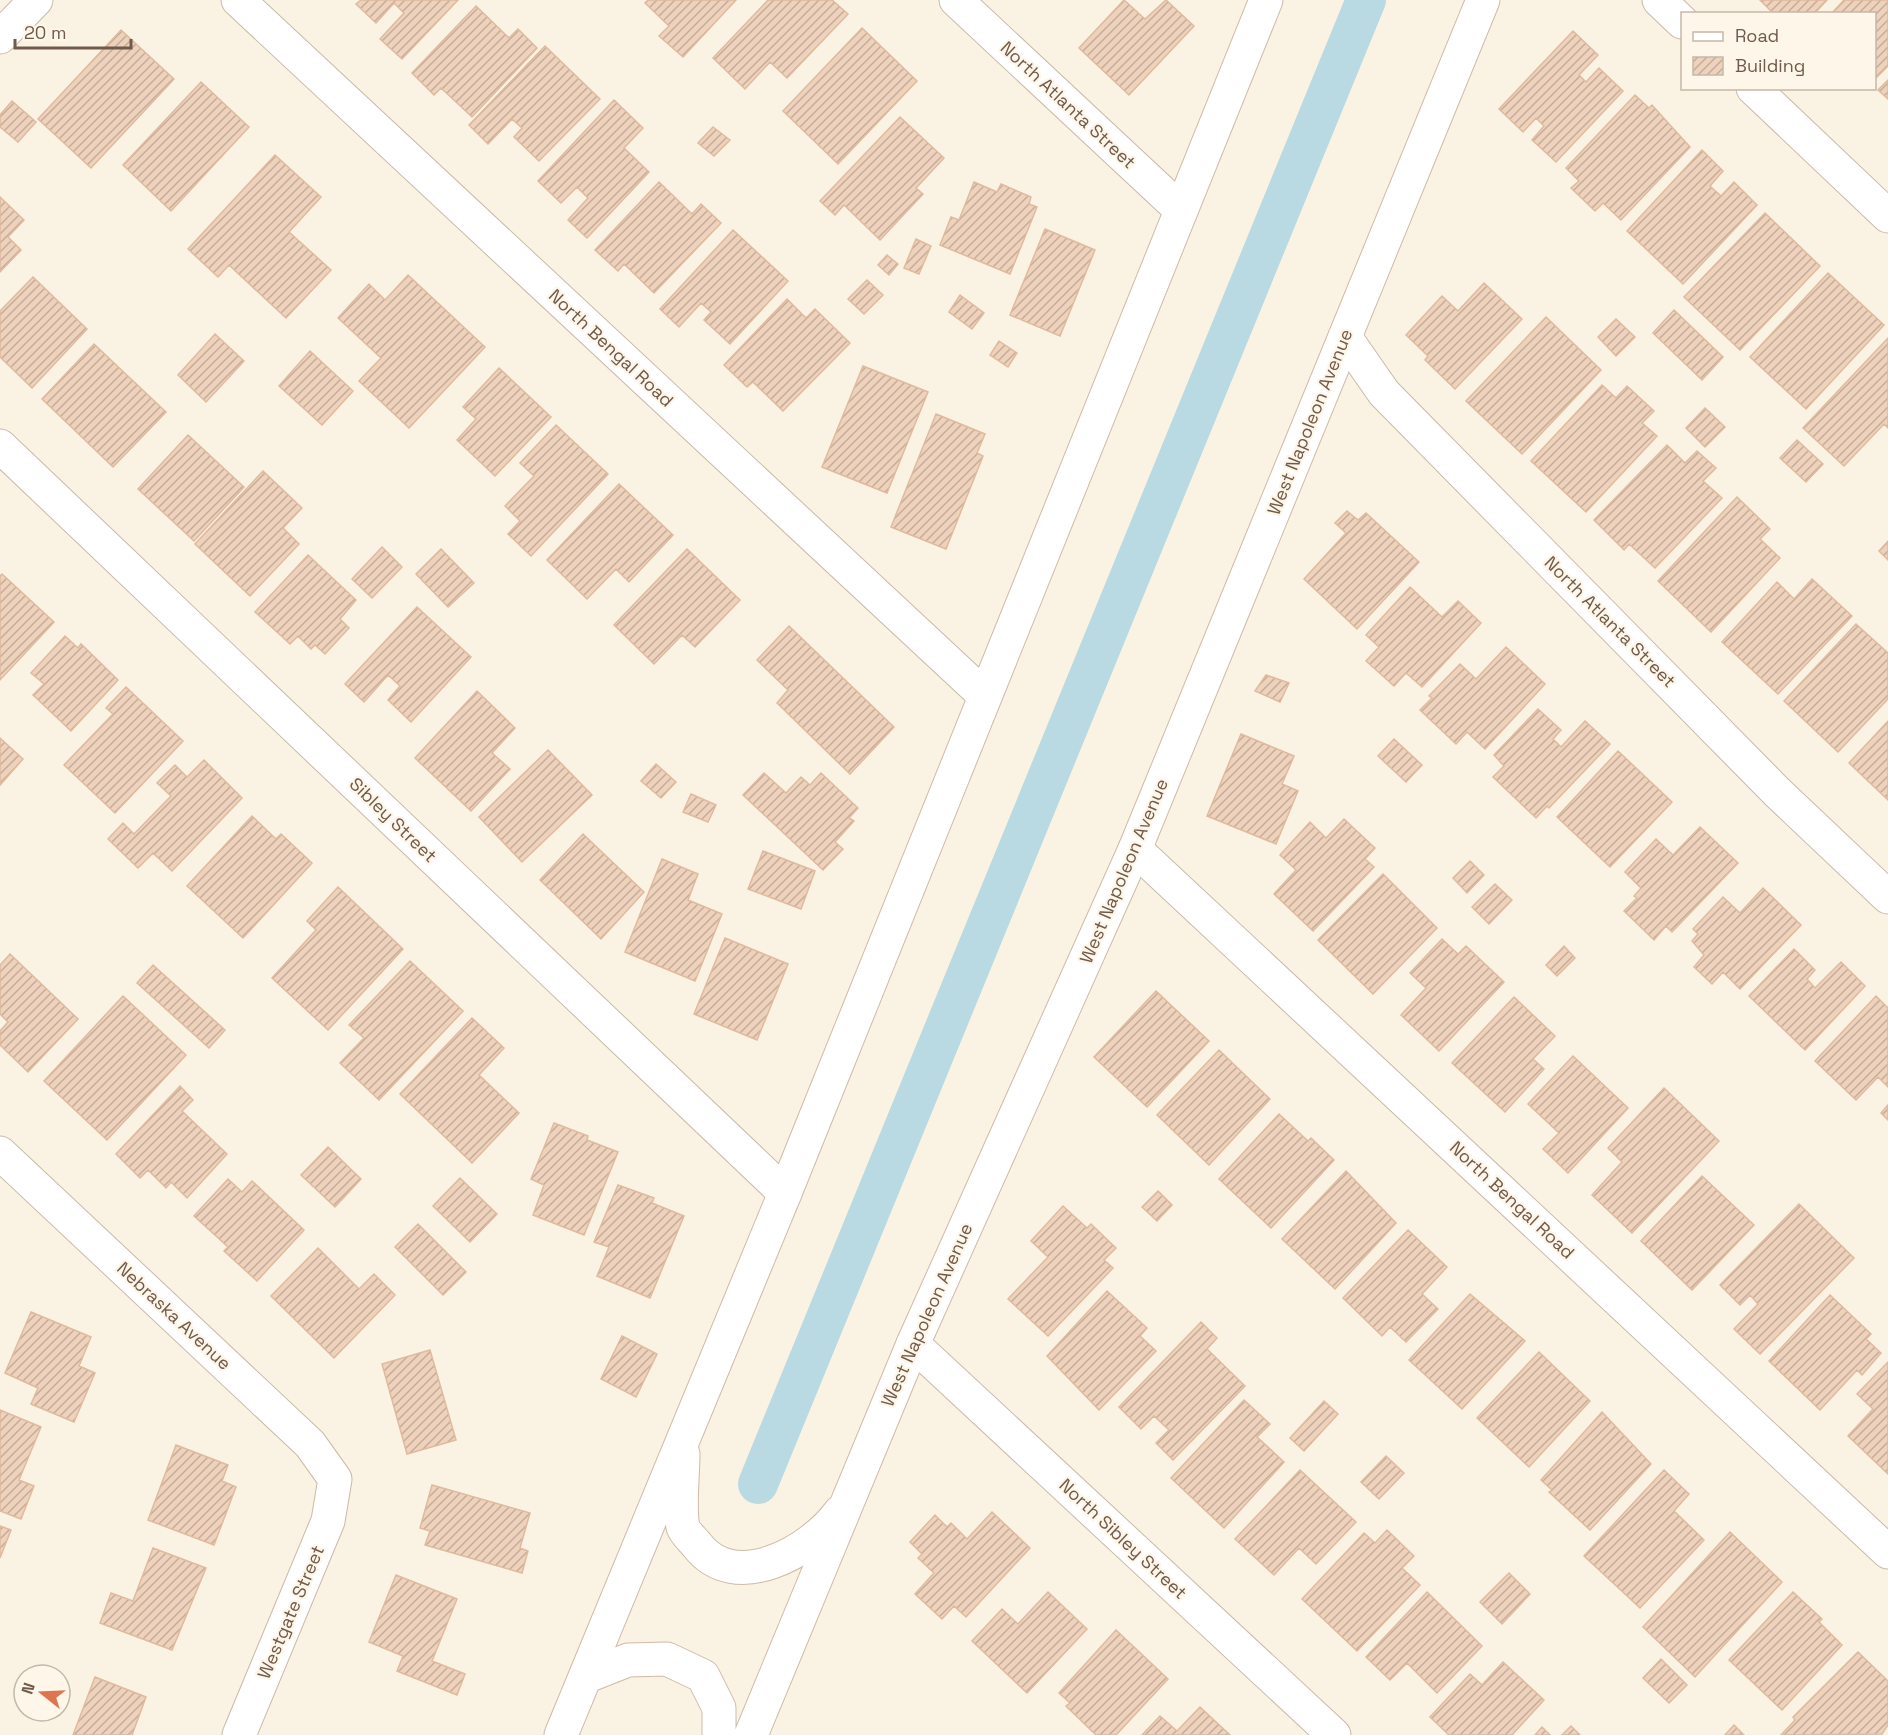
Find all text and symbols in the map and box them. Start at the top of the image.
scale bar [15,12,130,50]
legend [1681,12,1876,90]
text: 20 m [24,21,67,44]
text: Road [1735,24,1779,47]
street label: North Atlanta Street [996,36,1141,173]
text: Building [1735,54,1805,77]
street label: North Bengal Road [544,284,679,411]
street label: West Napoleon Avenue [1262,325,1357,518]
street label: North Atlanta Street [1540,551,1681,692]
street label: Sibley Street [345,772,442,867]
street label: West Napoleon Avenue [1074,775,1173,967]
street label: North Bengal Road [1445,1136,1580,1263]
street label: West Napoleon Avenue [876,1219,977,1410]
street label: Nebraska Avenue [112,1257,236,1375]
street label: North Sibley Street [1055,1473,1192,1604]
street label: Westgate Street [252,1542,329,1682]
north arrow [12,1663,72,1723]
text: N [17,1680,40,1697]

